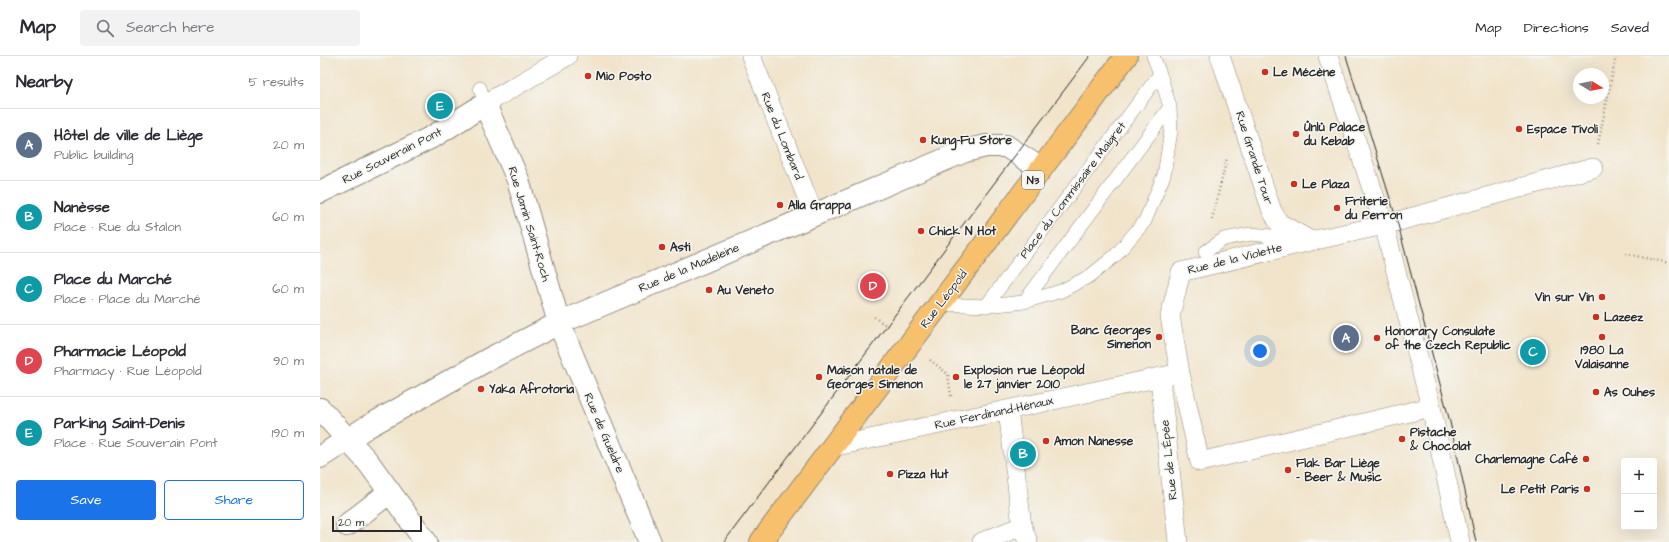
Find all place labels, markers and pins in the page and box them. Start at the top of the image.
place label: Le Mécène [1273,64,1336,81]
marker: Le Mécène [1260,67,1270,77]
place label: Mio Posto [596,68,652,85]
marker: Mio Posto [583,71,593,81]
pin: E [427,91,453,121]
place label: Űnlű Palace du Kebab [1303,119,1366,150]
place label: Espace Tivoli [1527,121,1598,139]
marker: Espace Tivoli [1514,124,1524,134]
marker: Űnlű Palace du Kebab [1291,129,1301,139]
place label: Kung-Fu Store [931,132,1012,151]
marker: Kung-Fu Store [918,135,928,145]
place label: Le Plaza [1302,176,1350,193]
marker: Le Plaza [1289,179,1299,189]
place label: Friterie du Perron [1344,193,1402,224]
place label: Alla Grappa [788,197,852,215]
marker: Alla Grappa [775,200,785,210]
marker: Friterie du Perron [1332,203,1342,213]
place label: Chick N Hot [929,223,996,240]
marker: Chick N Hot [916,226,926,236]
place label: Asti [670,239,691,256]
marker: Asti [657,242,667,252]
pin: D [860,271,886,301]
place label: Au Veneto [717,282,774,299]
marker: Au Veneto [704,285,714,295]
place label: Vin sur Vin [1534,289,1594,306]
marker: Vin sur Vin [1597,292,1607,302]
place label: Lazeez [1604,309,1644,326]
marker: Lazeez [1591,312,1601,322]
place label: Banc Georges Simenon [1071,322,1151,353]
pin: A [1333,323,1359,353]
place label: Honorary Consulate of the Czech Republic [1385,323,1511,355]
marker: Banc Georges Simenon [1154,332,1164,342]
marker: 1980 La Valaisanne [1597,332,1607,342]
marker: Honorary Consulate of the Czech Republic [1372,333,1382,343]
pin: C [1520,337,1546,367]
place label: 1980 La Valaisanne [1574,342,1630,373]
place label: Maison natale de Georges Simenon [827,362,923,395]
place label: Explosion rue Léopold le 27 janvier 2010 [964,362,1085,394]
marker: Maison natale de Georges Simenon [814,372,824,382]
marker: Explosion rue Léopold le 27 janvier 2010 [951,372,961,382]
place label: Yaka Afrotoria [489,381,575,398]
marker: Yaka Afrotoria [476,384,486,394]
place label: As Ouhes [1604,384,1655,401]
marker: As Ouhes [1591,387,1601,397]
place label: Pistache & Chocolat [1409,424,1471,455]
place label: Amon Nanesse [1054,433,1134,450]
marker: Pistache & Chocolat [1397,434,1407,444]
marker: Amon Nanesse [1041,436,1051,446]
pin: B [1010,439,1036,469]
place label: Charlemagne Café [1475,451,1578,470]
marker: Charlemagne Café [1581,454,1591,464]
place label: Flak Bar Liège - Beer & Music [1296,455,1382,486]
marker: Flak Bar Liège - Beer & Music [1283,465,1293,475]
place label: Pizza Hut [898,466,949,483]
marker: Pizza Hut [885,469,895,479]
place label: Le Petit Paris [1501,481,1579,498]
marker: Le Petit Paris [1582,484,1592,494]

